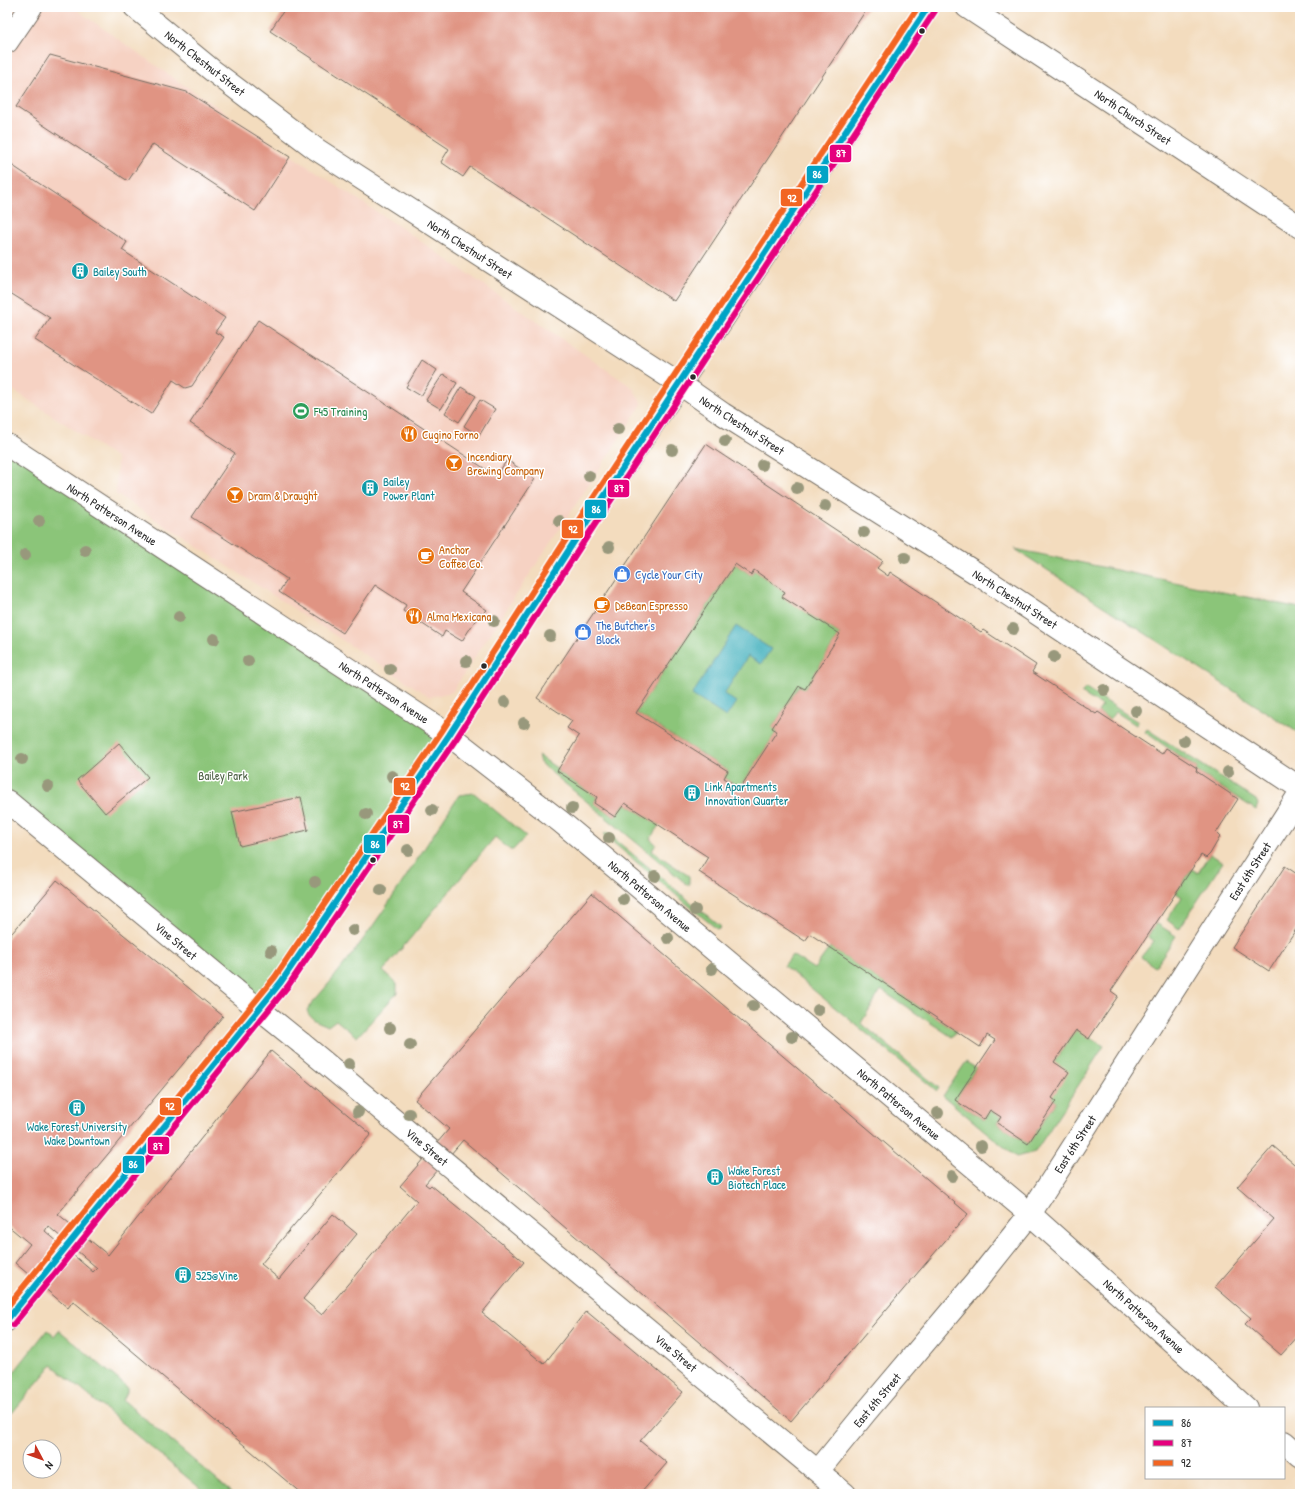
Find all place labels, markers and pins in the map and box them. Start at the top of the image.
unlabelled marker [917,26,927,36]
building icon: Bailey South [70,261,90,281]
place label: Bailey South [93,263,147,280]
unlabelled marker [688,372,698,382]
sports icon: F45 Training [291,401,311,421]
place label: F45 Training [313,403,367,420]
restaurant icon: Cugino Forno [399,424,419,444]
place label: Cugino Forno [422,426,479,443]
place label: Incendiary Brewing Company [467,448,544,479]
bar icon: Incendiary Brewing Company [444,453,464,473]
place label: Bailey Power Plant [383,473,435,504]
building icon: Bailey Power Plant [360,478,380,498]
bar icon: Dram & Draught [225,485,245,505]
place label: Dram & Draught [248,487,318,504]
place label: Anchor Coffee Co. [439,541,483,572]
cafe icon: Anchor Coffee Co. [416,546,436,566]
shop icon: Cycle Your City [612,564,632,584]
place label: Cycle Your City [635,566,703,583]
cafe icon: DeBean Espresso [592,595,612,615]
place label: DeBean Espresso [615,597,688,614]
restaurant icon: Alma Mexicana [404,606,424,626]
place label: Alma Mexicana [427,608,491,625]
place label: The Butcher's Block [596,617,655,648]
shop icon: The Butcher's Block [573,622,593,642]
unlabelled marker [479,661,489,671]
place label: Link Apartments Innovation Quarter [705,778,789,809]
building icon: Link Apartments Innovation Quarter [682,783,702,803]
unlabelled marker [368,855,378,865]
building icon: Wake Forest University Wake Downtown [67,1098,87,1118]
place label: Wake Forest University Wake Downtown [27,1118,127,1149]
place label: Wake Forest Biotech Place [728,1162,786,1193]
building icon: Wake Forest Biotech Place [705,1167,725,1187]
building icon: 525@Vine [173,1265,193,1285]
place label: 525@Vine [196,1267,238,1284]

